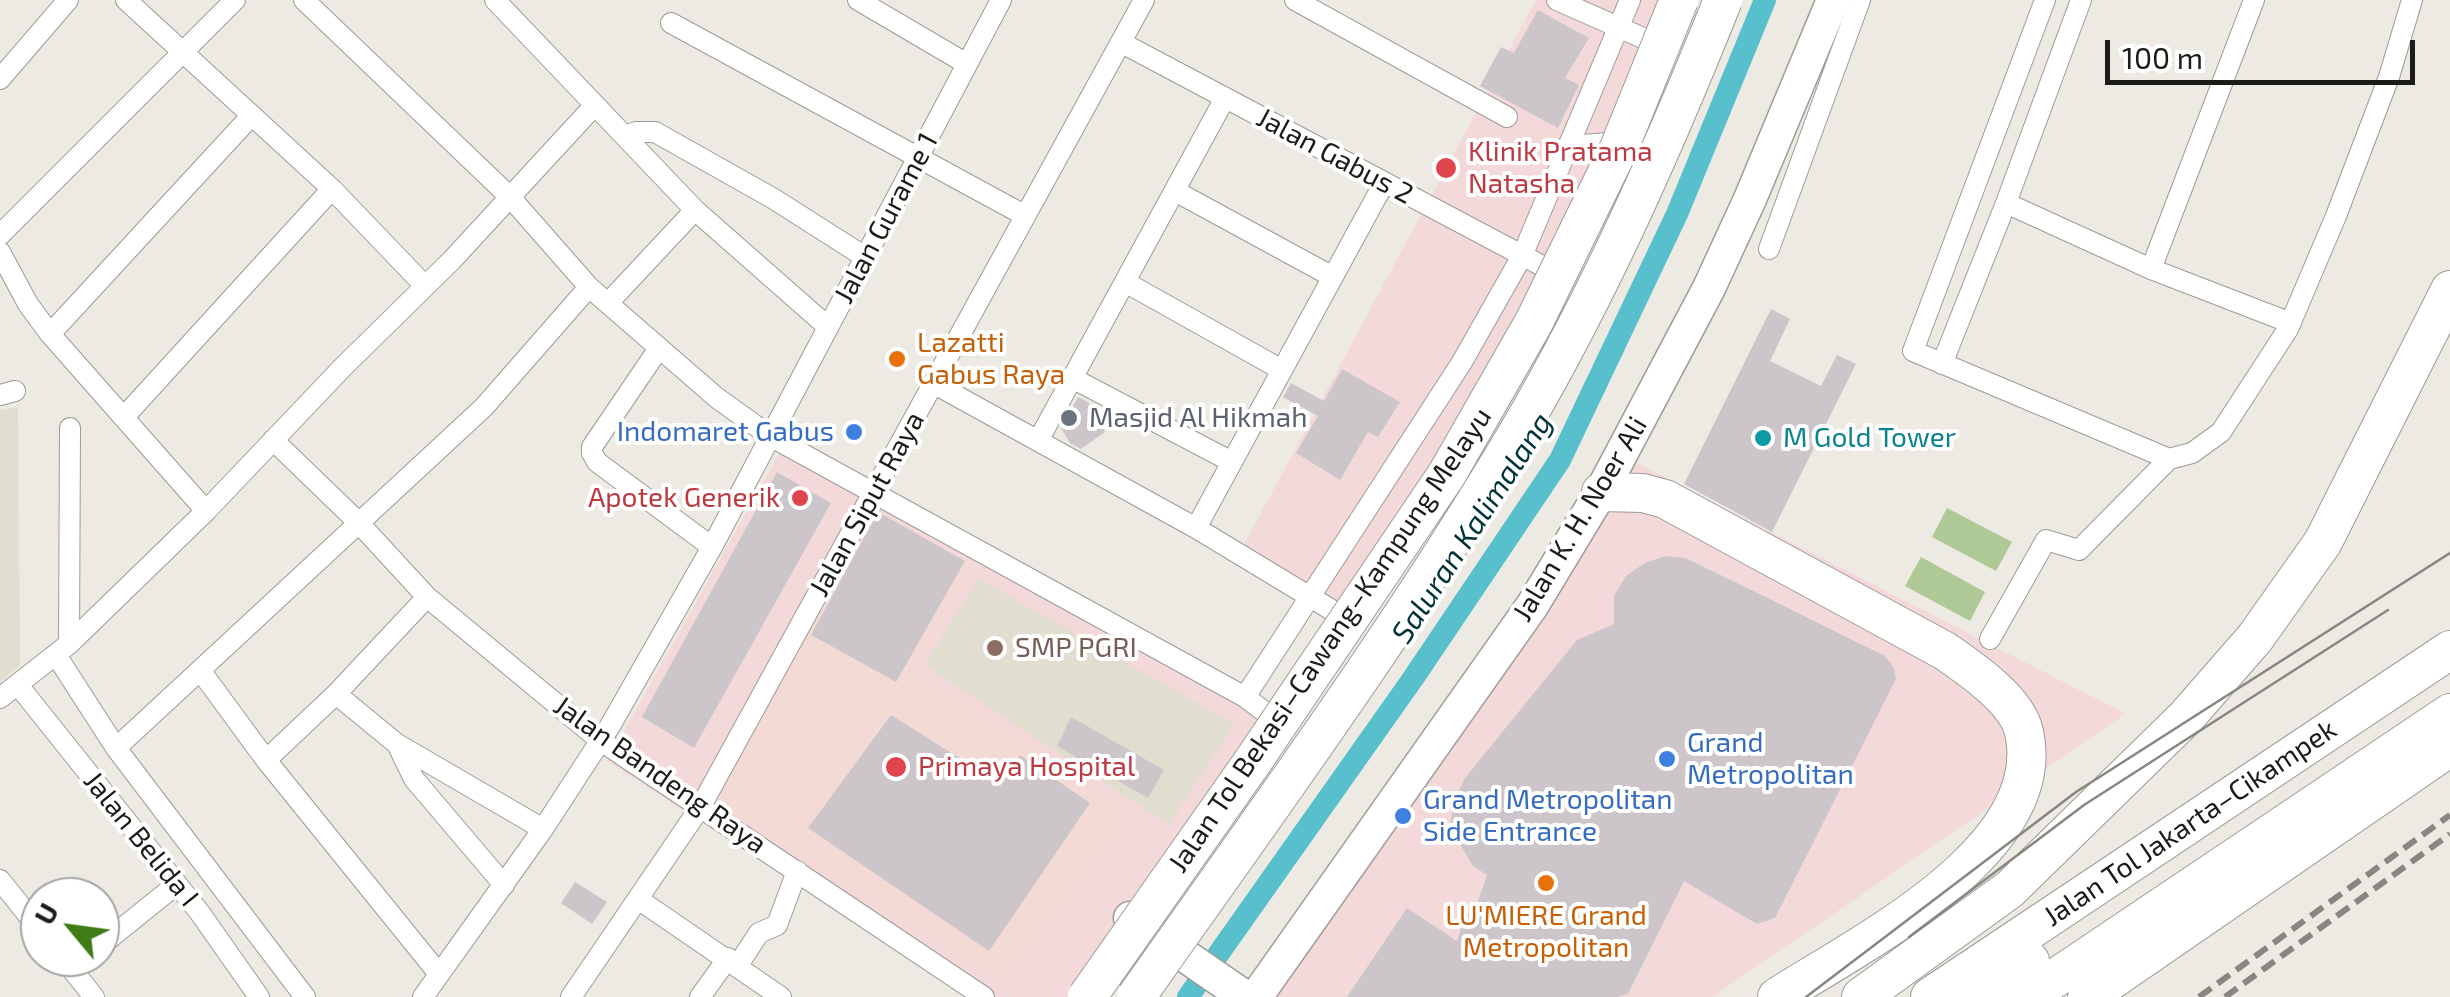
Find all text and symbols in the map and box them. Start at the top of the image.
scale bar [2110,20,2420,82]
text: 100 m [2122,39,2203,75]
street label: Jalan Gabus 2 [1251,101,1419,211]
street label: Jalan Gurame 1 [827,127,945,309]
place label: Klinik Pratama Natasha [1468,135,1653,201]
marker: Klinik Pratama Natasha [1433,155,1459,181]
place label: Lazatti Gabus Raya [917,326,1065,392]
marker: Lazatti Gabus Raya [886,348,908,370]
place label: Masjid Al Hikmah [1089,401,1307,435]
street label: Jalan Tol Bekasi–Cawang–Kampung Melayu [1161,401,1499,879]
street label: Jalan Siput Raya [802,406,932,602]
water label: Saluran Kalimalang [1384,406,1560,650]
marker: Masjid Al Hikmah [1058,407,1080,429]
street label: Jalan K. H. Noer Ali [1506,411,1654,627]
place label: Indomaret Gabus [617,415,834,449]
marker: Indomaret Gabus [843,421,865,443]
place label: M Gold Tower [1783,421,1956,455]
marker: M Gold Tower [1752,427,1774,449]
place label: Apotek Generik [588,481,780,515]
marker: Apotek Generik [789,487,811,509]
place label: SMP PGRI [1015,631,1137,665]
marker: SMP PGRI [984,637,1006,659]
street label: Jalan Bandeng Raya [547,689,773,861]
street label: Jalan Tol Jakarta–Cikampek [2037,712,2343,934]
place label: Grand Metropolitan [1687,726,1854,792]
marker: Grand Metropolitan [1656,748,1678,770]
place label: Primaya Hospital [918,750,1135,784]
marker: Primaya Hospital [883,754,909,780]
street label: Jalan Belida I [76,765,206,913]
place label: Grand Metropolitan Side Entrance [1423,783,1672,849]
marker: Grand Metropolitan Side Entrance [1392,805,1414,827]
marker: LU'MIERE Grand Metropolitan [1535,872,1557,894]
north arrow [20,877,120,977]
text: U [26,897,65,930]
place label: LU'MIERE Grand Metropolitan [1445,899,1647,965]

